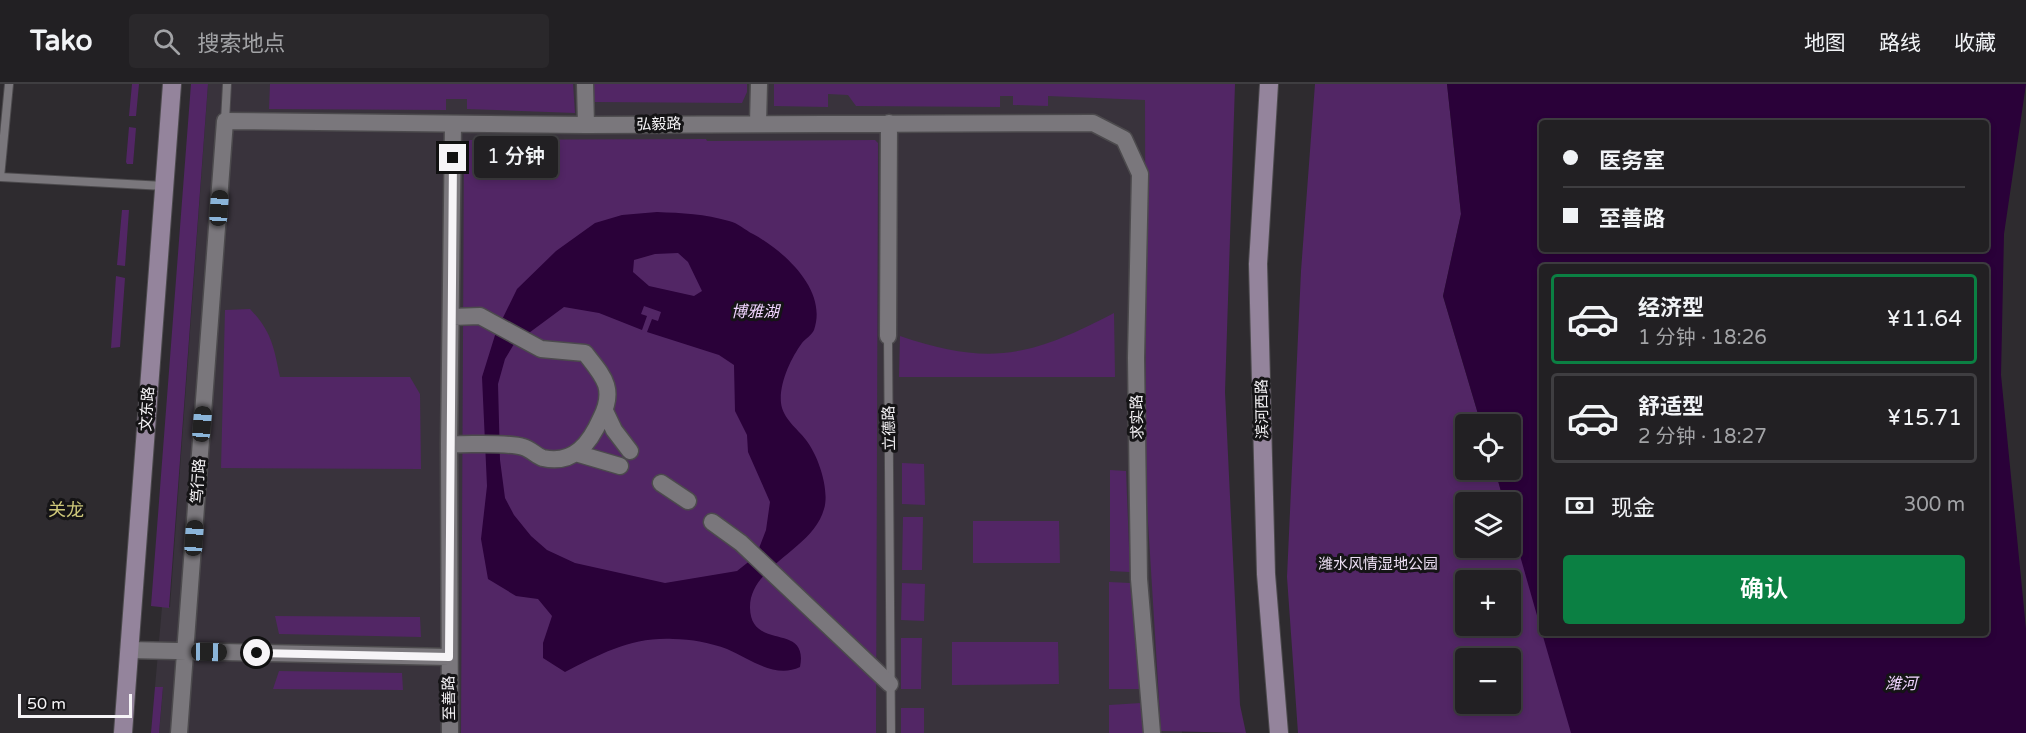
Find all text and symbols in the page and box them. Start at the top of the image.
search box [129,14,549,68]
text: Tako [30,24,93,58]
icon: search [150,25,183,58]
text: 搜索地点 [198,31,286,57]
text: 地图 [1804,31,1846,56]
text: 路线 [1879,31,1921,56]
text: 收藏 [1954,31,1996,56]
street label: 弘毅路 [636,115,682,133]
callout: 1 分钟 [474,137,558,179]
route end [439,144,466,171]
text: 1 分钟 [487,145,545,169]
text: 医务室 [1599,148,1665,174]
car [209,189,229,227]
text: 至善路 [1599,206,1665,232]
icon: car [1566,292,1620,346]
text: 经济型 [1638,295,1704,321]
water label: 博雅湖 [731,302,782,322]
text: ¥11.64 [1887,306,1962,332]
text: 1 分钟 · 18:26 [1638,326,1767,350]
street label: 滨河西路 [1252,379,1272,439]
street label: 文东路 [136,386,158,432]
icon: car [1566,391,1620,445]
street label: 求实路 [1128,394,1146,440]
text: 舒适型 [1638,394,1704,420]
car [191,405,213,443]
street label: 立德路 [880,405,898,451]
text: ¥15.71 [1887,405,1962,431]
map controls [1455,414,1521,714]
button: locate [1455,414,1521,480]
text: 2 分钟 · 18:27 [1638,425,1767,449]
street label: 笃行路 [187,458,209,504]
icon: cash [1563,489,1596,522]
button: layers [1455,492,1521,558]
text: 300 m [1904,493,1965,517]
text: 现金 [1611,495,1655,521]
district label: 关龙 [48,499,84,521]
car [184,519,204,557]
park label: 潍水风情湿地公园 [1318,555,1438,573]
button: 确认 [1563,555,1965,624]
button: + [1455,570,1521,636]
route start [243,639,270,666]
car [191,643,227,661]
button: − [1455,648,1521,714]
water label: 潍河 [1885,674,1920,694]
street label: 至善路 [440,675,458,721]
scale bar [18,691,132,718]
text: 50 m [27,694,66,714]

